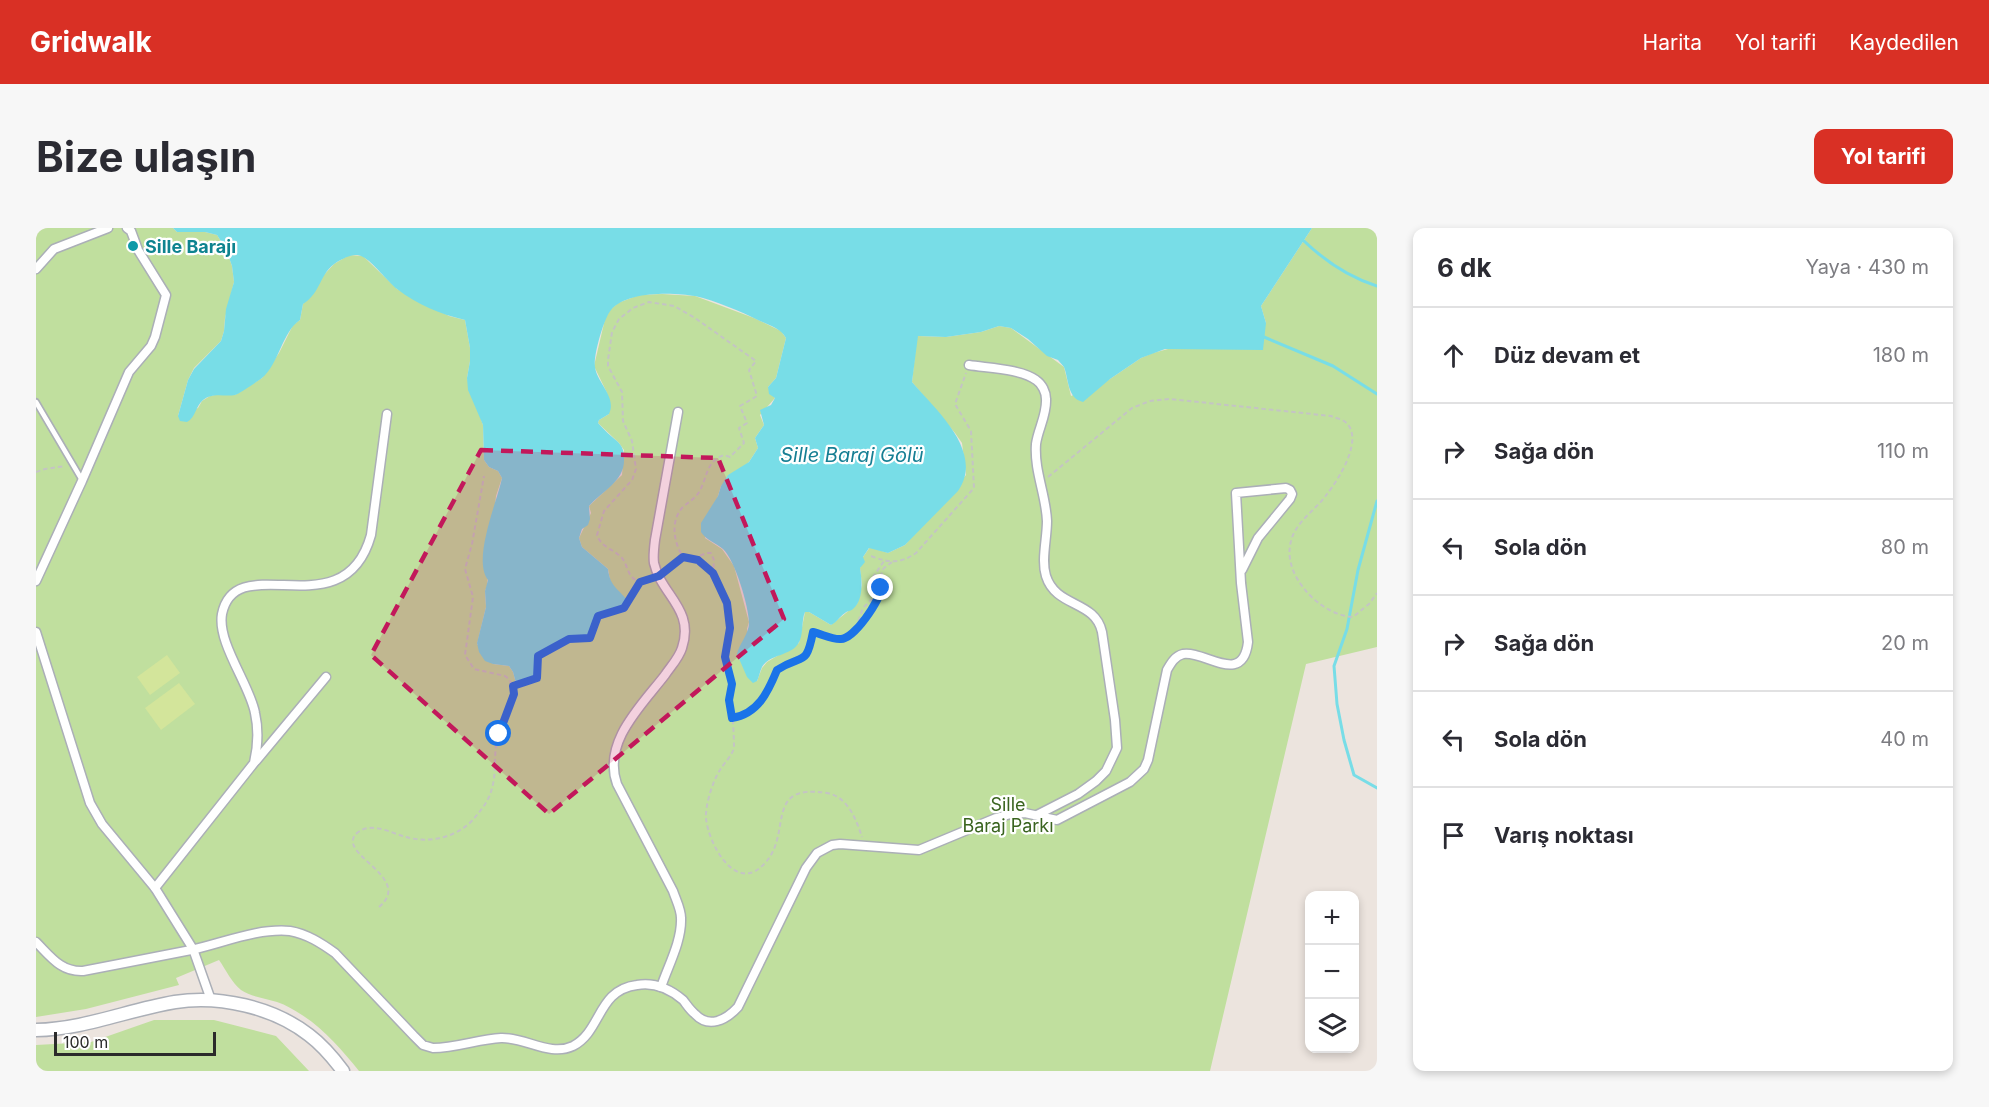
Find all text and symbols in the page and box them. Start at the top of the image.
text: Gridwalk [30,25,152,59]
text: Harita [1643,30,1702,55]
text: Yol tarifi [1735,30,1816,55]
text: Kaydedilen [1849,30,1959,55]
button: Yol tarifi [1814,129,1953,184]
text: Bize ulaşın [36,131,256,182]
place label: Sille Barajı [145,236,236,257]
marker: Sille Barajı [126,239,140,253]
text: 6 dk [1437,252,1492,283]
text: Yaya · 430 m [1805,255,1929,279]
icon: ahead [1437,339,1470,372]
text: Düz devam et [1494,342,1640,368]
text: 180 m [1873,343,1929,367]
icon: right [1437,435,1470,468]
text: Sağa dön [1494,438,1594,464]
text: 110 m [1877,439,1929,463]
water label: Sille Baraj Gölü [780,443,924,467]
icon: left [1437,531,1470,564]
text: Sola dön [1494,534,1587,560]
text: 80 m [1881,535,1929,559]
route end [867,574,893,600]
icon: right [1437,627,1470,660]
text: Sağa dön [1494,630,1594,656]
text: 20 m [1881,631,1929,655]
route start [485,720,511,746]
icon: left [1437,723,1470,756]
text: Sola dön [1494,726,1587,752]
text: 40 m [1880,727,1929,751]
park label: Sille Baraj Parkı [962,794,1054,836]
icon: arrive [1437,819,1470,852]
text: Varış noktası [1494,822,1634,848]
map controls [1305,891,1359,1053]
button: + [1305,891,1359,945]
button: − [1305,945,1359,999]
button: layers [1305,999,1359,1053]
scale bar [54,1029,216,1056]
text: 100 m [63,1032,108,1052]

